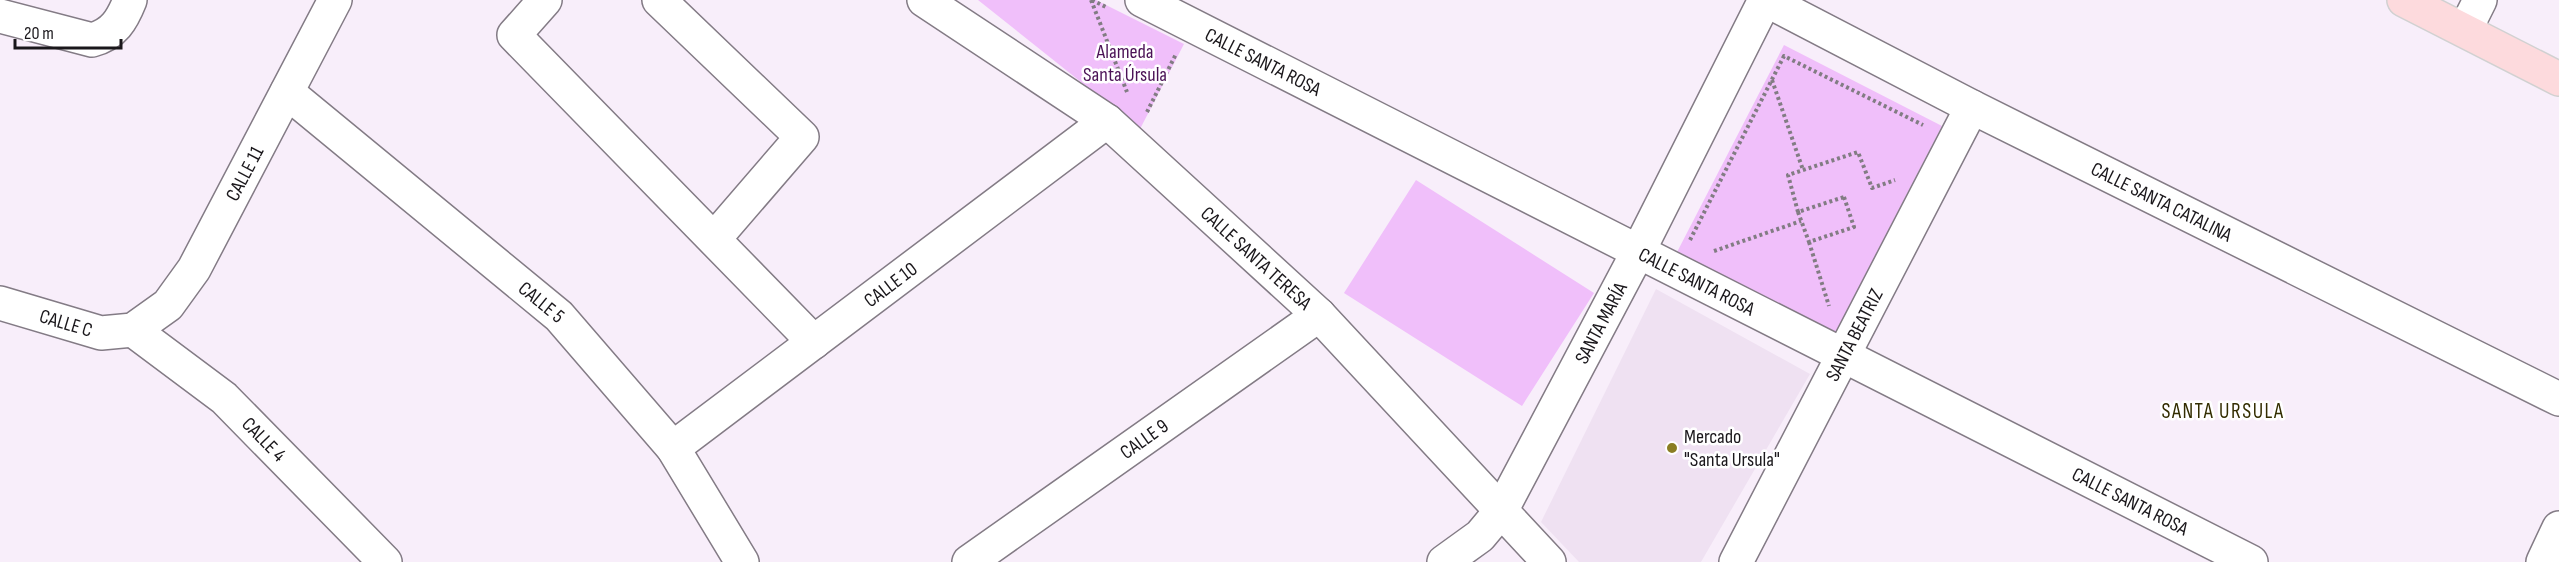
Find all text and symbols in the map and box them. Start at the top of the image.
scale bar [15,12,122,50]
text: 20 m [24,23,54,44]
street label: CALLE SANTA ROSA [1201,23,1325,102]
park label: Alameda Santa Úrsula [1083,40,1167,87]
street label: CALLE 11 [221,142,269,205]
street label: CALLE SANTA CATALINA [2087,157,2236,248]
street label: CALLE SANTA TERESA [1195,202,1317,316]
street label: CALLE SANTA ROSA [1634,243,1759,322]
street label: CALLE 10 [859,257,922,313]
street label: CALLE 5 [513,277,569,329]
street label: SANTA MARÍA [1570,278,1633,368]
street label: SANTA BEATRIZ [1821,285,1889,386]
street label: CALLE C [36,304,95,343]
district label: SANTA URSULA [2161,399,2285,424]
street label: CALLE 4 [236,412,291,467]
street label: CALLE 9 [1116,414,1173,465]
place label: Mercado "Santa Ursula" [1684,425,1780,472]
marker: Mercado "Santa Ursula" [1665,441,1679,455]
street label: CALLE SANTA ROSA [2068,462,2192,541]

